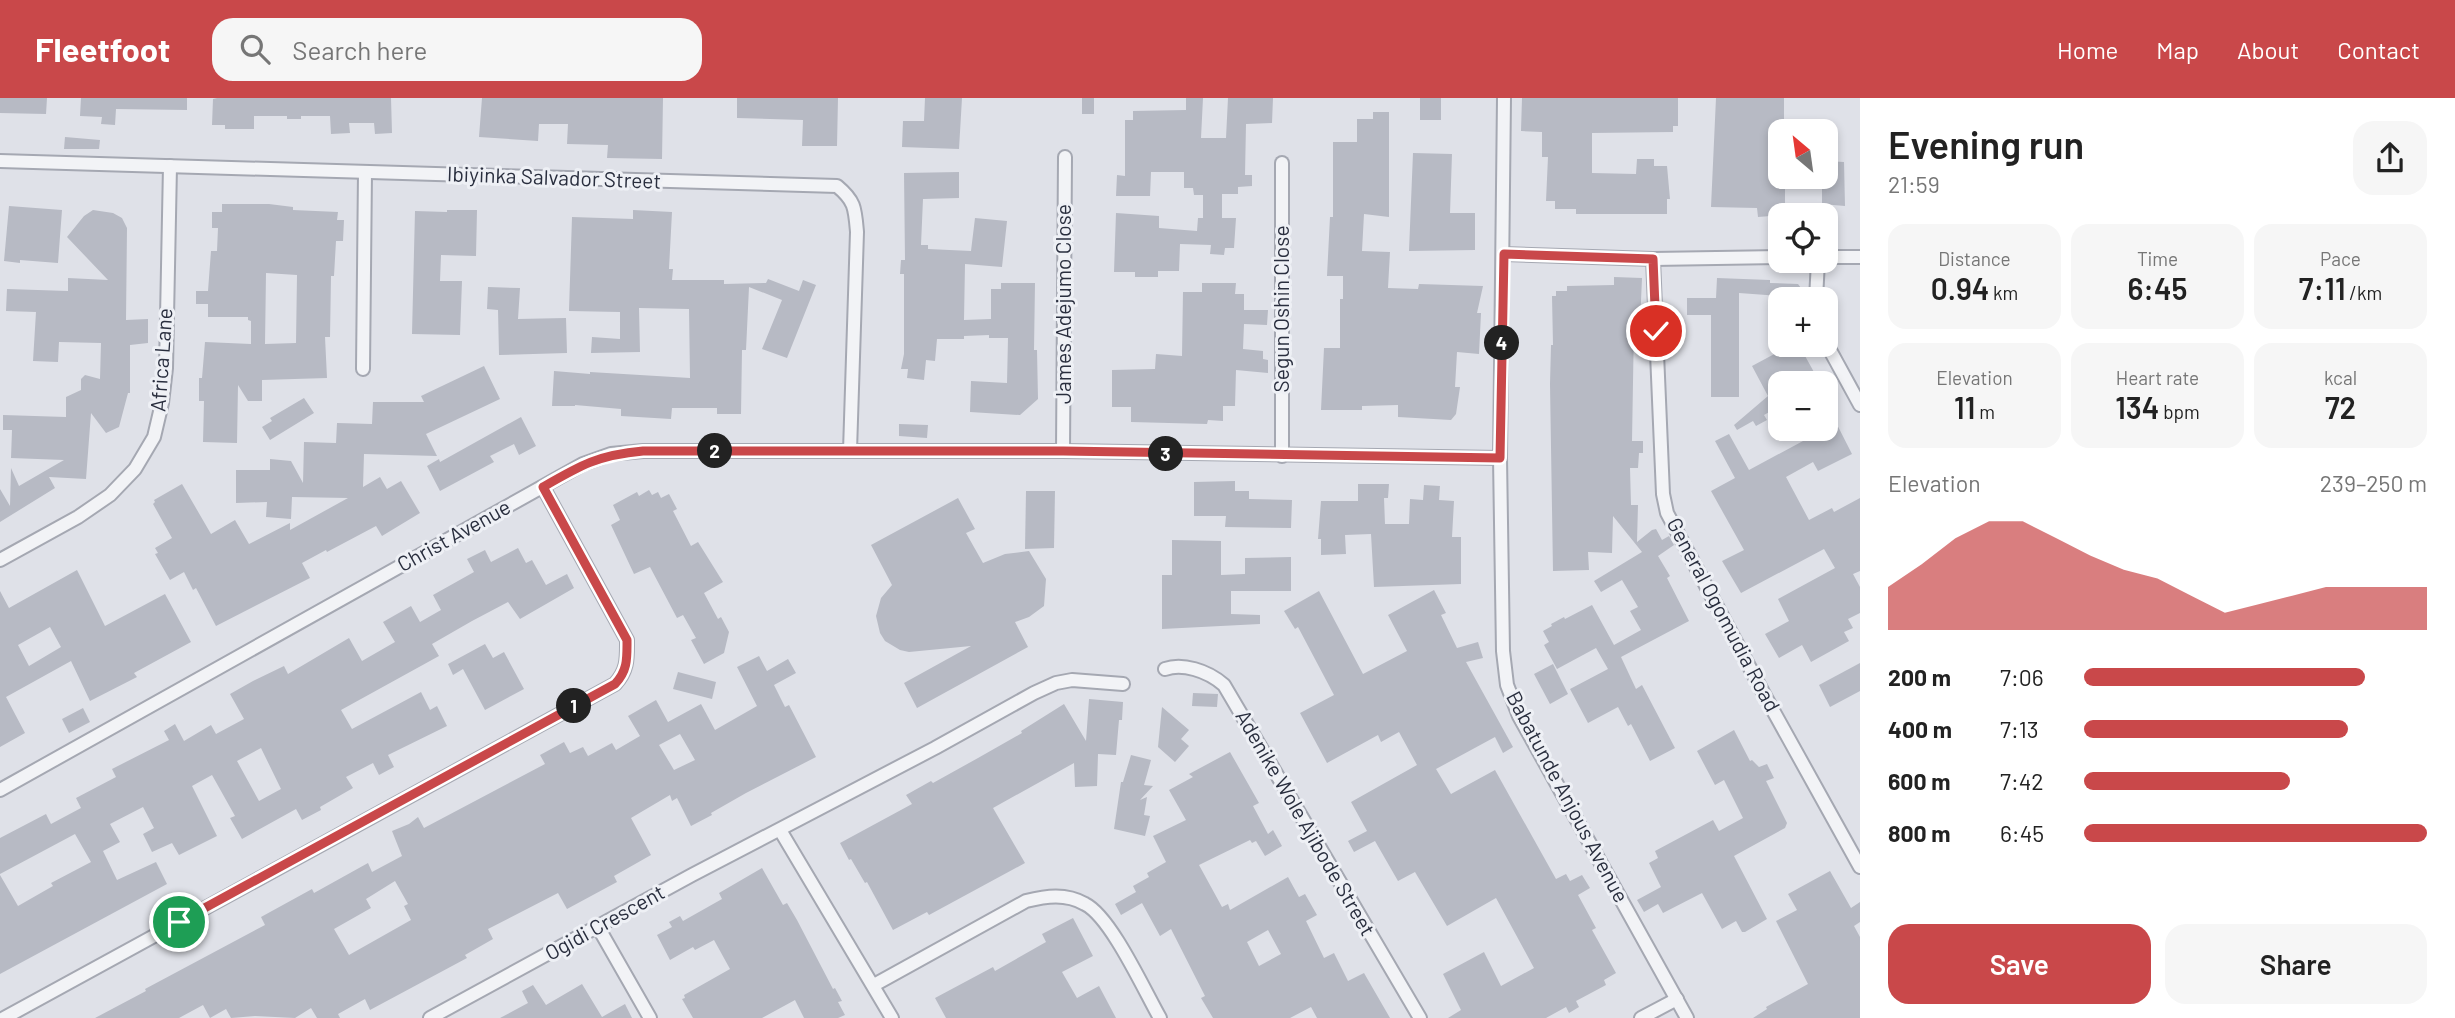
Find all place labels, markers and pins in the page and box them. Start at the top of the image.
pin [1626,301,1686,361]
pin: 4 [1484,326,1520,360]
pin: 2 [698,434,732,468]
pin: 3 [1148,436,1184,472]
pin: 1 [556,688,592,724]
pin [149,892,209,952]

